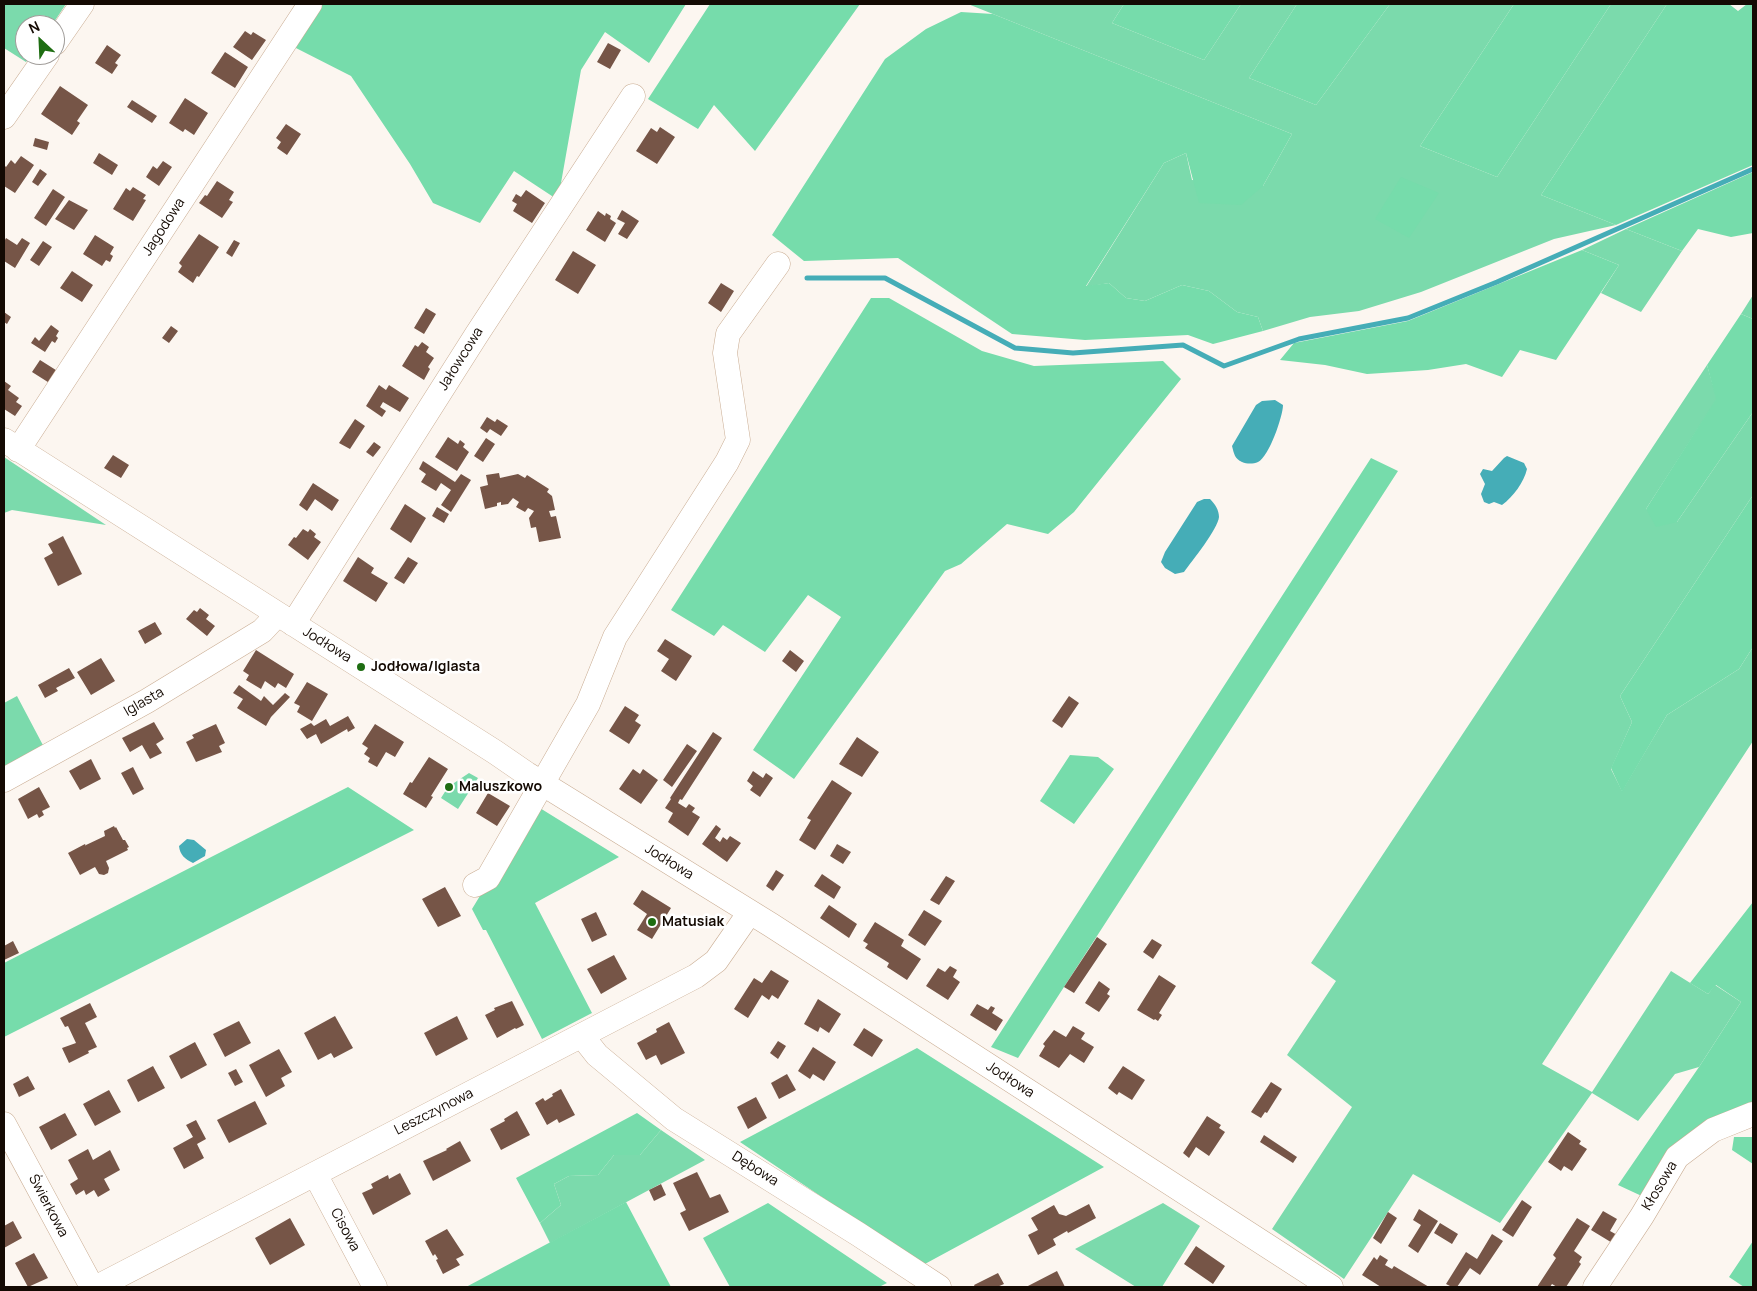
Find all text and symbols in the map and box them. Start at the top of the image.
north arrow [15,15,65,65]
text: N [25,16,42,38]
street label: Jagodowa [139,195,189,259]
street label: Jałowcowa [435,324,487,394]
street label: Jodłowa [300,624,354,666]
place label: Jodłowa/Iglasta [371,659,480,675]
marker: Jodłowa/Iglasta [355,661,367,673]
street label: Iglasta [121,684,167,720]
place label: Maluszkowo [459,779,542,795]
marker: Maluszkowo [443,781,455,793]
street label: Jodłowa [642,841,696,883]
place label: Matusiak [662,914,724,930]
marker: Matusiak [646,916,658,928]
street label: Jodłowa [983,1058,1037,1102]
street label: Leszczynowa [392,1085,476,1139]
street label: Dębowa [729,1148,781,1190]
street label: Kłosowa [1639,1158,1681,1214]
street label: Świerkowa [24,1172,72,1240]
street label: Cisowa [327,1205,363,1255]

